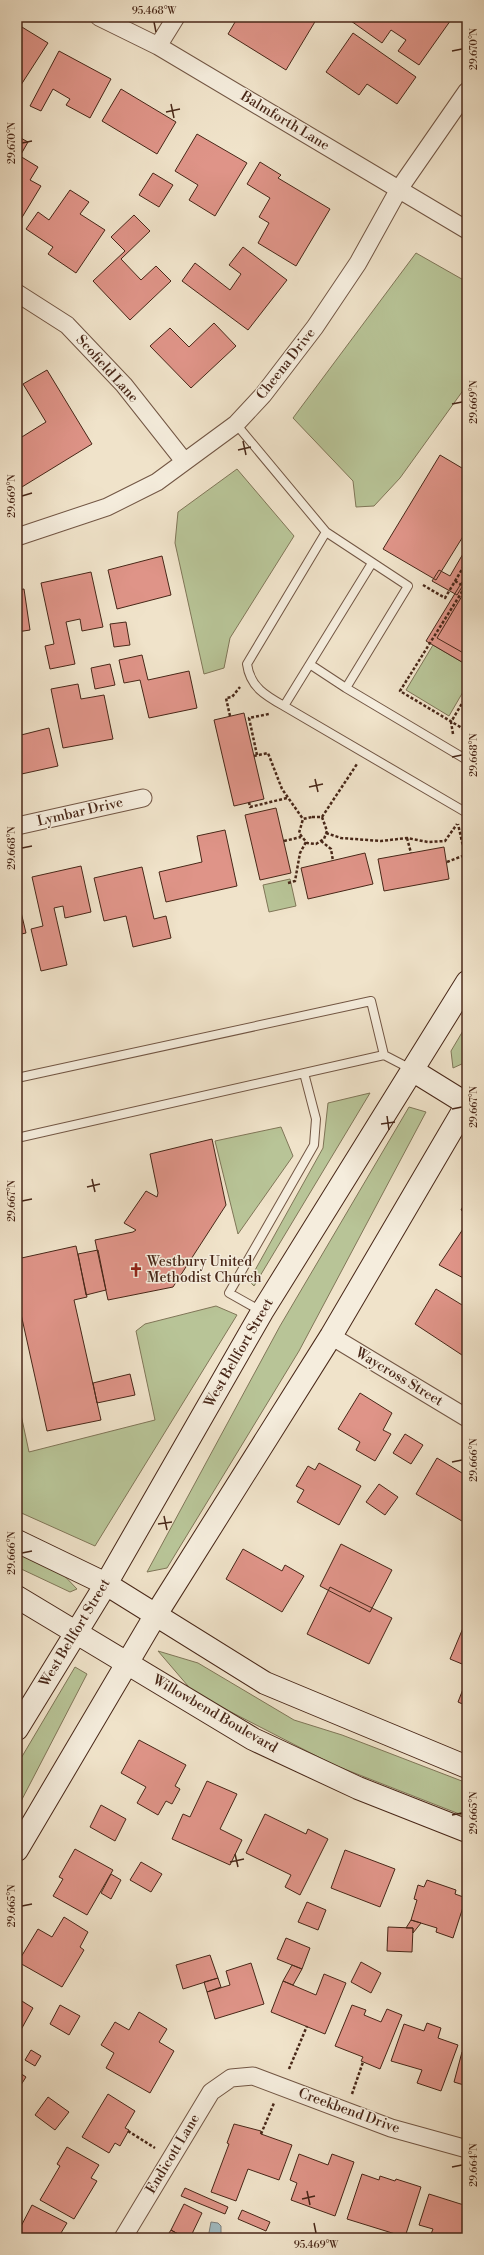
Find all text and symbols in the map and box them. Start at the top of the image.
text: 95.468°W [132,5,177,17]
text: 29.670°N [468,27,480,70]
street label: Balmforth Lane [236,87,333,155]
text: 29.670°N [6,121,18,164]
street label: Cheena Drive [252,325,320,403]
street label: Scofield Lane [72,331,142,407]
text: 29.669°N [468,380,480,424]
text: 29.669°N [6,474,18,518]
text: 29.668°N [468,733,480,777]
street label: Lymbar Drive [35,793,125,831]
text: 29.668°N [6,826,18,870]
text: 29.667°N [468,1086,480,1128]
text: 29.667°N [6,1180,18,1222]
place label: Westbury United Methodist Church [146,1253,262,1287]
church icon: Westbury United Methodist Church [128,1262,144,1278]
street label: West Bellfort Street [200,1295,278,1412]
street label: Waycross Street [351,1343,446,1410]
text: 29.666°N [468,1438,480,1482]
text: 29.666°N [6,1531,18,1575]
street label: West Bellfort Street [35,1576,114,1691]
street label: Willowbend Boulevard [148,1670,281,1757]
text: 29.665°N [468,1791,480,1834]
text: 29.665°N [6,1884,18,1927]
street label: Creekbend Drive [296,2084,402,2138]
street label: Endicott Lane [142,2111,204,2197]
text: 29.664°N [468,2143,480,2187]
text: 95.469°W [294,2239,339,2251]

